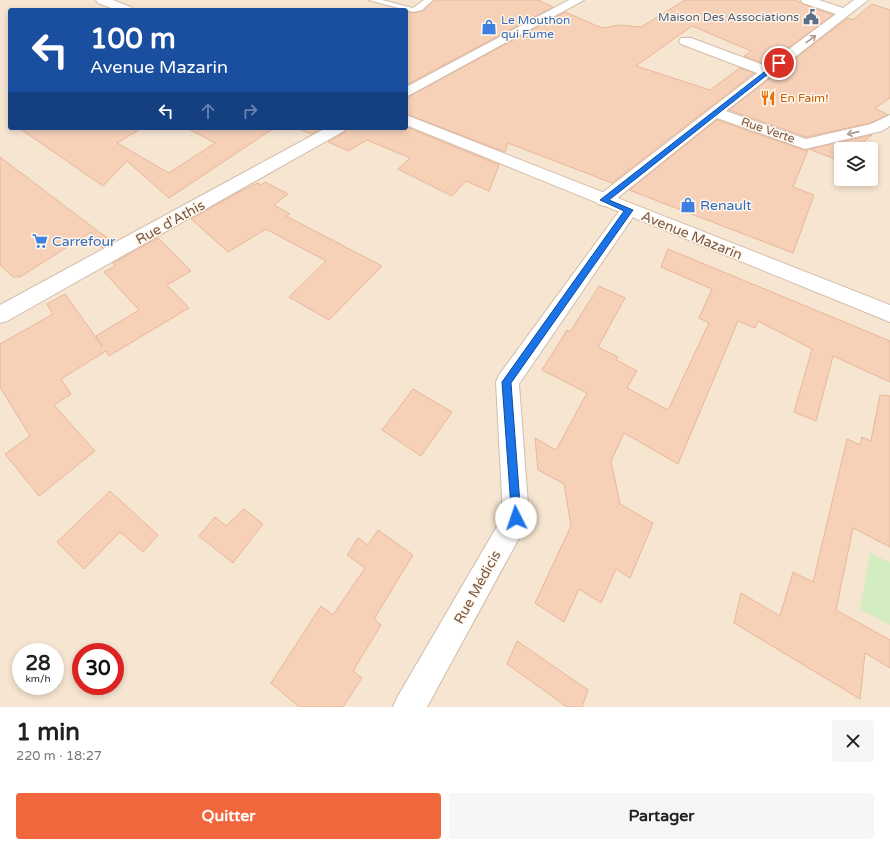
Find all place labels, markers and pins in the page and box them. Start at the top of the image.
public building icon: Maison Des Associations [802,8,820,26]
place label: Maison Des Associations [658,10,799,24]
place label: Le Mouthon qui Fume [501,13,570,41]
shop icon: Le Mouthon qui Fume [480,18,498,36]
pin [762,46,796,80]
restaurant icon: En Faim! [759,89,777,107]
place label: En Faim! [780,91,829,105]
shop icon: Renault [679,196,697,214]
place label: Renault [700,197,752,214]
supermarket icon: Carrefour [31,232,49,250]
place label: Carrefour [52,233,116,250]

